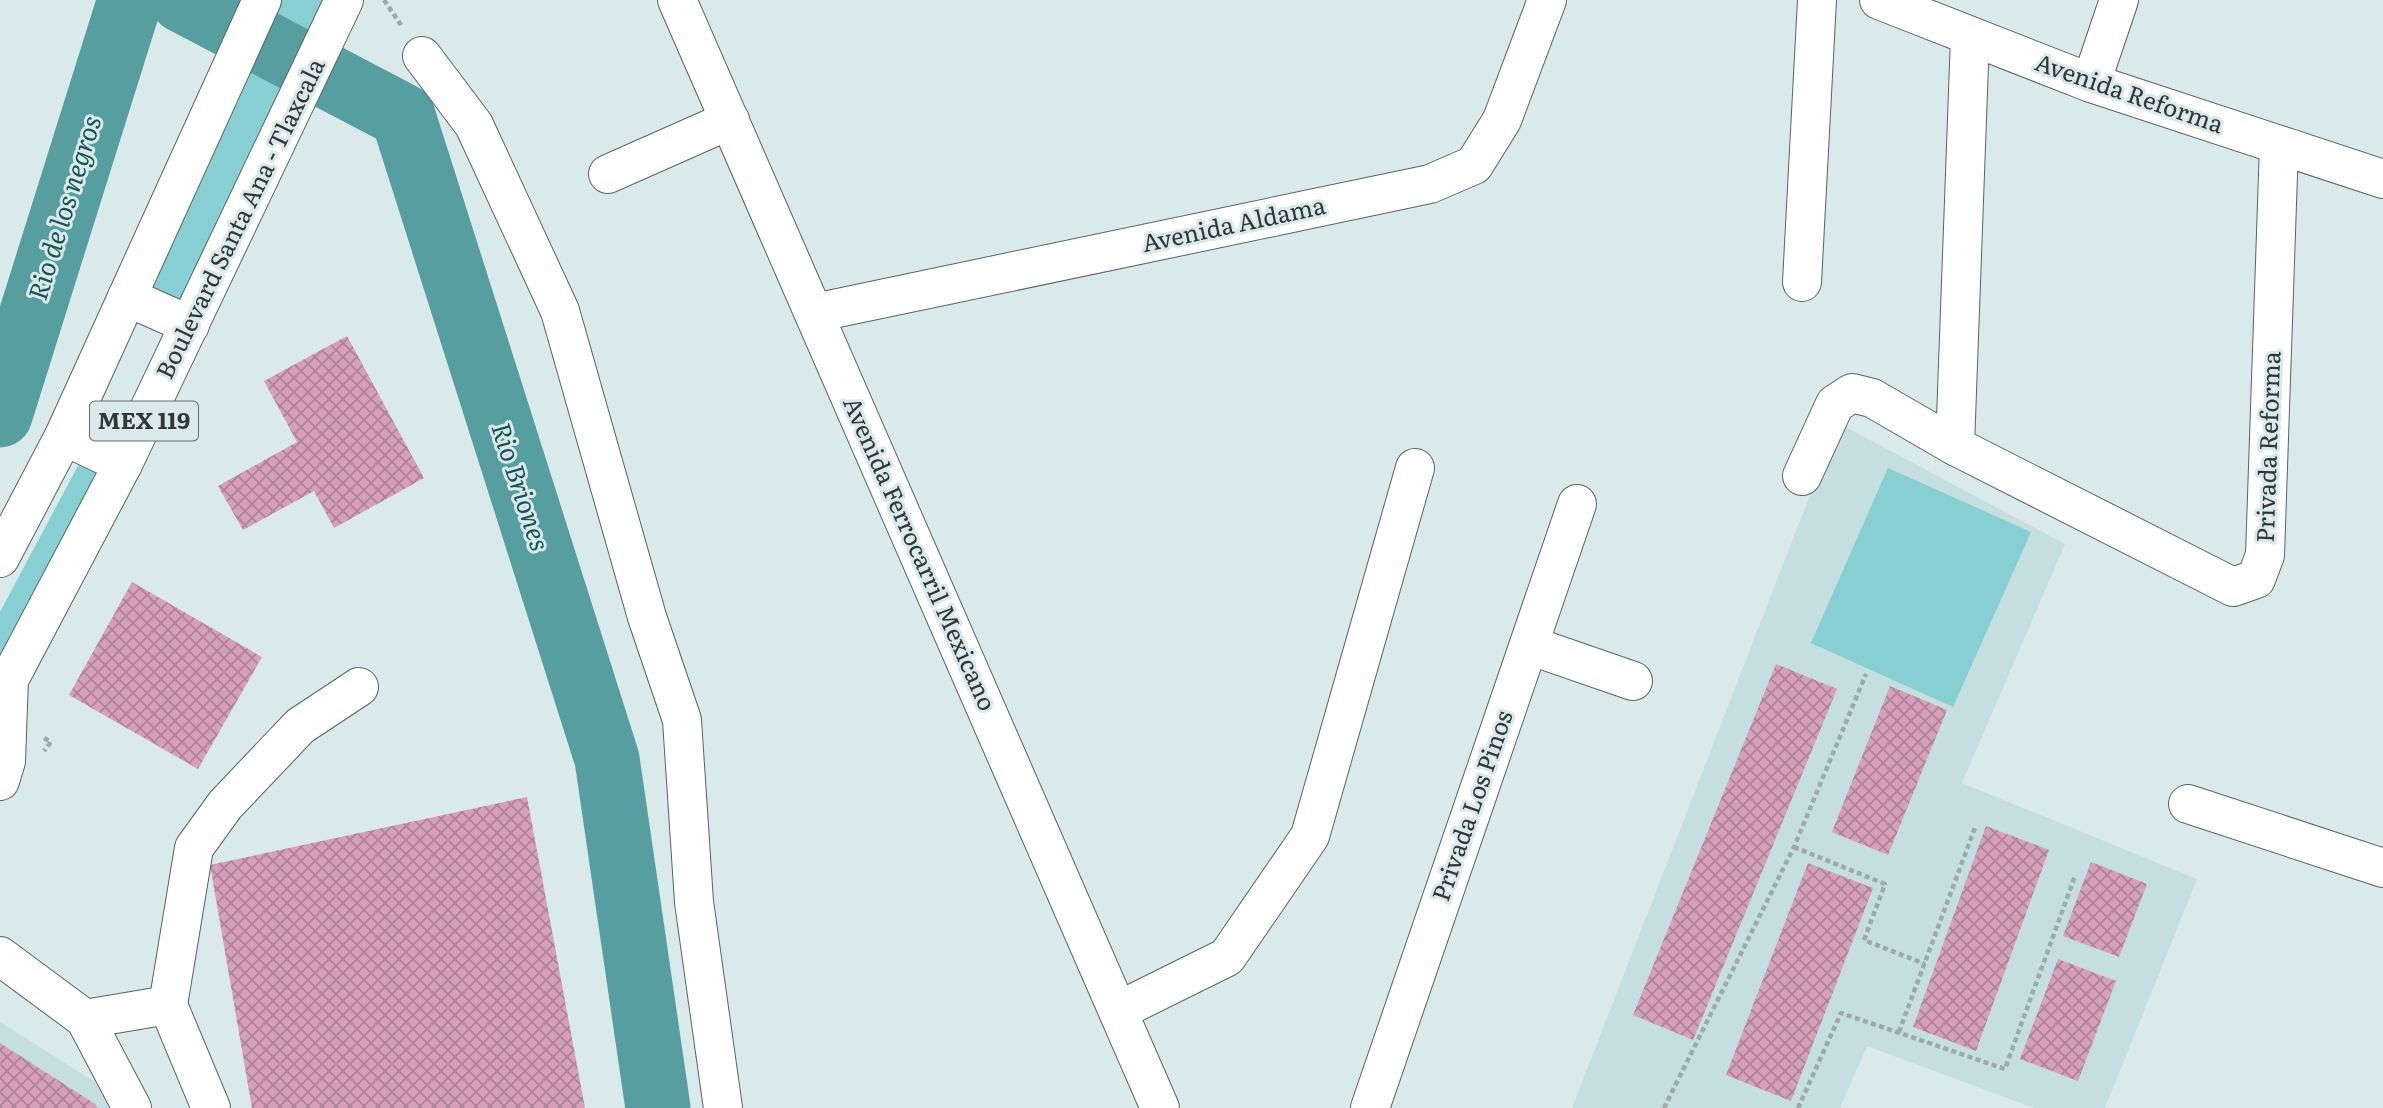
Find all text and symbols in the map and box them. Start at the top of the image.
street label: Avenida Reforma [2031,43,2229,140]
street label: Boulevard Santa Ana - Tlaxcala [146,52,332,384]
water label: Rio de los negros [16,110,109,304]
street label: Avenida Aldama [1139,186,1328,259]
street label: Privada Reforma [2246,350,2287,543]
street label: Avenida Ferrocarril Mexicano [836,390,1007,716]
road number: MEX 119 [90,402,198,440]
water label: Rio Briones [483,417,561,555]
street label: Privada Los Pinos [1422,705,1520,905]

